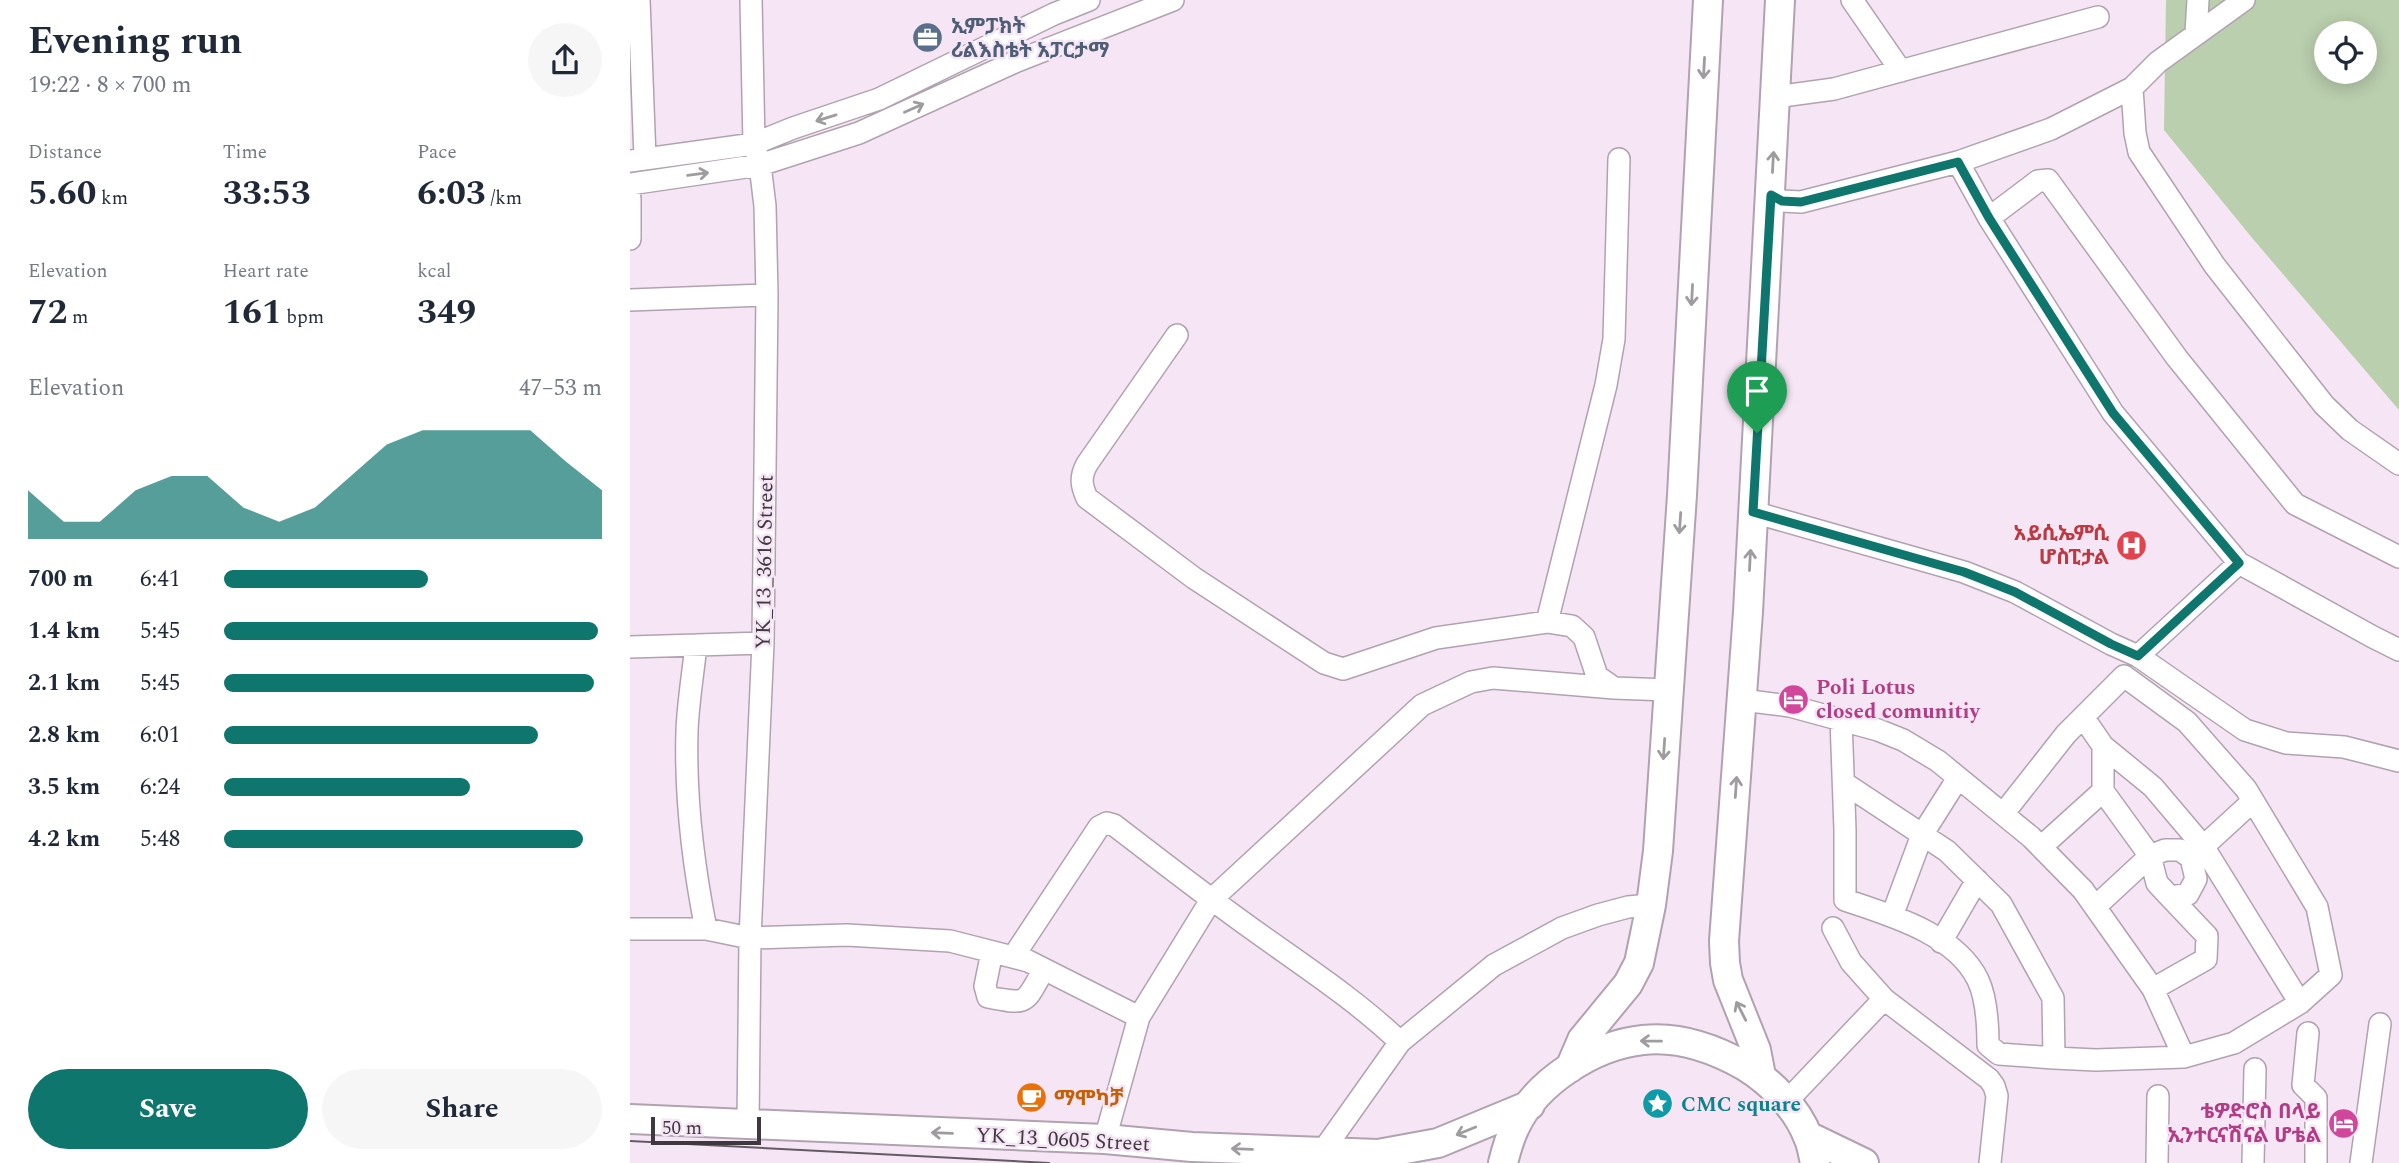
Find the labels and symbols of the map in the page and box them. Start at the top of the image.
place label: ኢምፓክት ሪልእስቴት አፓርታማ [951,11,1109,67]
office icon: ኢምፓክት ሪልእስቴት አፓርታማ [911,21,945,55]
one-way arrow [1698,56,1711,79]
one-way arrow [903,101,924,114]
one-way arrow [815,113,837,125]
one-way arrow [1766,150,1779,173]
one-way arrow [686,168,708,181]
one-way arrow [1686,284,1699,307]
pin [1727,361,1787,433]
street label: YK_13_3616 Street [747,474,783,650]
one-way arrow [1673,511,1686,533]
place label: አይሲኤምሲ ሆስፒታል [2014,518,2110,574]
hospital icon: አይሲኤምሲ ሆስፒታል [2115,528,2149,562]
one-way arrow [1744,549,1757,572]
place label: Poli Lotus closed comunitiy [1816,672,1981,728]
hotel icon: Poli Lotus closed comunitiy [1776,682,1810,716]
one-way arrow [1657,738,1670,760]
one-way arrow [1730,776,1743,799]
one-way arrow [1733,1001,1747,1022]
one-way arrow [1640,1034,1663,1048]
cafe icon: ማሞካቻ [1014,1081,1048,1115]
place label: ማሞካቻ [1054,1083,1124,1115]
place icon: CMC square [1641,1087,1675,1121]
place label: CMC square [1681,1089,1801,1121]
place label: ቴዎድሮስ በላይ ኢንተርናሽናል ሆቴል [2168,1096,2322,1152]
hotel icon: ቴዎድሮስ በላይ ኢንተርናሽናል ሆቴል [2327,1106,2361,1140]
scale bar [651,1114,761,1146]
street label: YK_13_0605 Street [975,1119,1151,1161]
one-way arrow [931,1126,954,1139]
one-way arrow [1456,1126,1478,1139]
one-way arrow [1231,1142,1254,1155]

